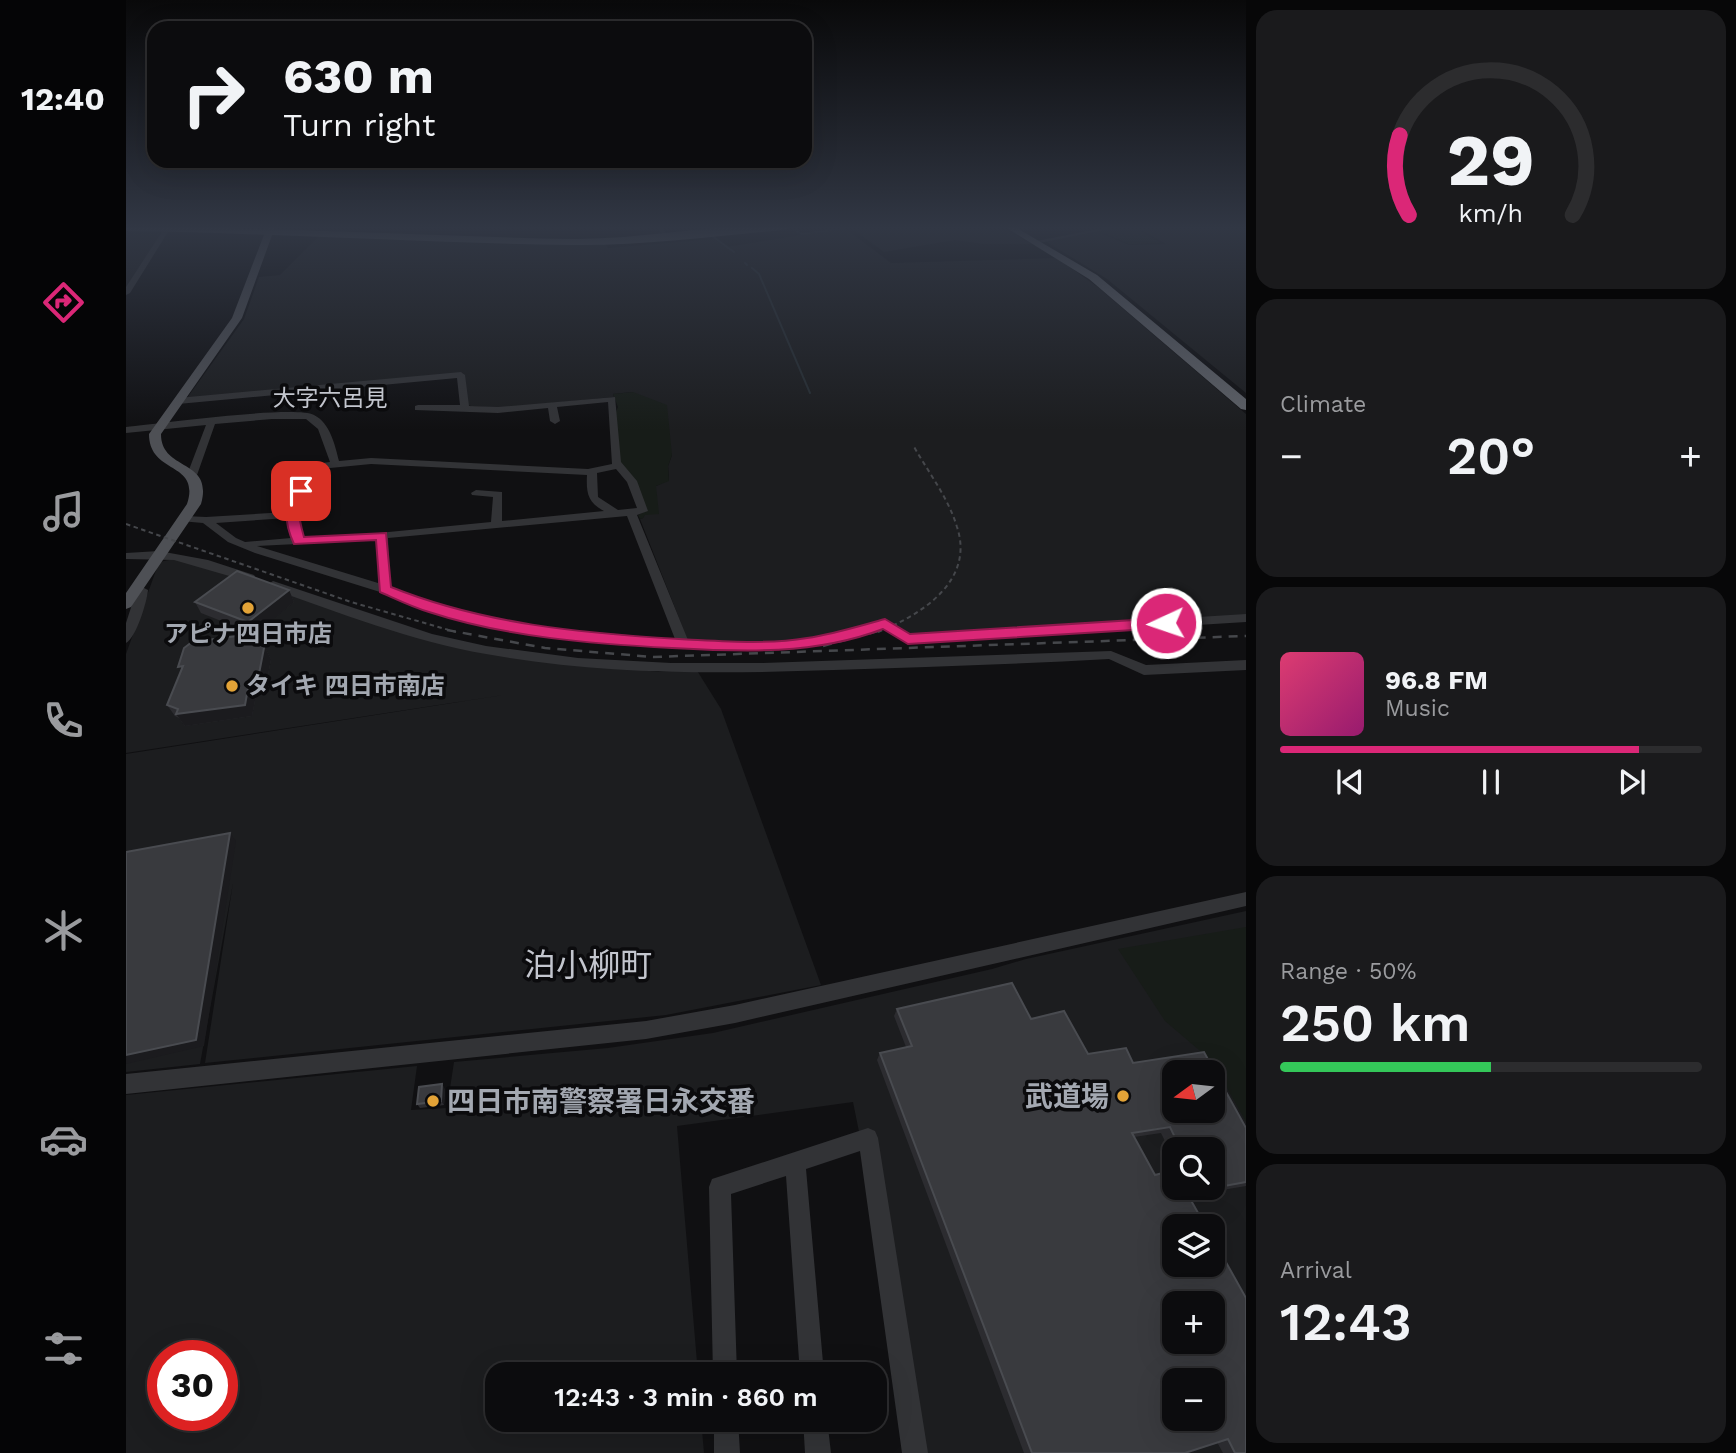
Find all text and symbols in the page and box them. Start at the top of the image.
text: 630 m [283,47,434,105]
icon: right [168,49,259,140]
text: 12:40 [21,80,105,118]
text: Turn right [283,106,435,144]
text: 29 [1447,118,1535,204]
text: km/h [1459,199,1523,228]
icon: directions [39,278,88,327]
district label: 大字六呂見 [273,385,388,412]
text: Climate [1280,391,1366,418]
text: 20° [1447,426,1535,487]
text: − [1280,434,1303,478]
text: + [1679,434,1702,478]
pin [271,461,331,521]
icon: arrive [282,472,320,510]
icon: music [39,487,88,536]
position arrow [1129,586,1203,660]
marker: アピナ四日市店 [240,600,256,616]
place label: アピナ四日市店 [164,620,332,648]
text: 96.8 FM [1385,665,1488,695]
place label: タイキ 四日市南店 [246,672,445,700]
marker: タイキ 四日市南店 [224,678,240,694]
text: Music [1385,695,1450,722]
icon: phone [39,696,88,745]
icon: previous [1331,763,1369,801]
icon: pause [1472,763,1510,801]
icon: next [1613,763,1651,801]
icon: climate [39,906,88,955]
district label: 泊小柳町 [524,946,652,984]
text: Range · 50% [1280,958,1416,985]
text: 250 km [1280,993,1470,1054]
north arrow [1162,1060,1225,1124]
map controls [1162,1060,1225,1431]
place label: 武道場 [1025,1080,1109,1113]
place label: 四日市南警察署日永交番 [447,1085,755,1118]
marker: 武道場 [1115,1088,1131,1104]
marker: 四日市南警察署日永交番 [425,1093,441,1109]
icon: car [39,1115,88,1164]
button: search [1162,1137,1225,1200]
button: layers [1162,1214,1225,1277]
text: Arrival [1280,1257,1352,1284]
button: + [1162,1291,1225,1354]
text: 12:43 [1280,1292,1412,1353]
icon: filters [39,1324,88,1373]
speed limit sign: 30 [147,1340,238,1431]
button: − [1162,1368,1225,1431]
text: 12:43 · 3 min · 860 m [554,1382,818,1412]

